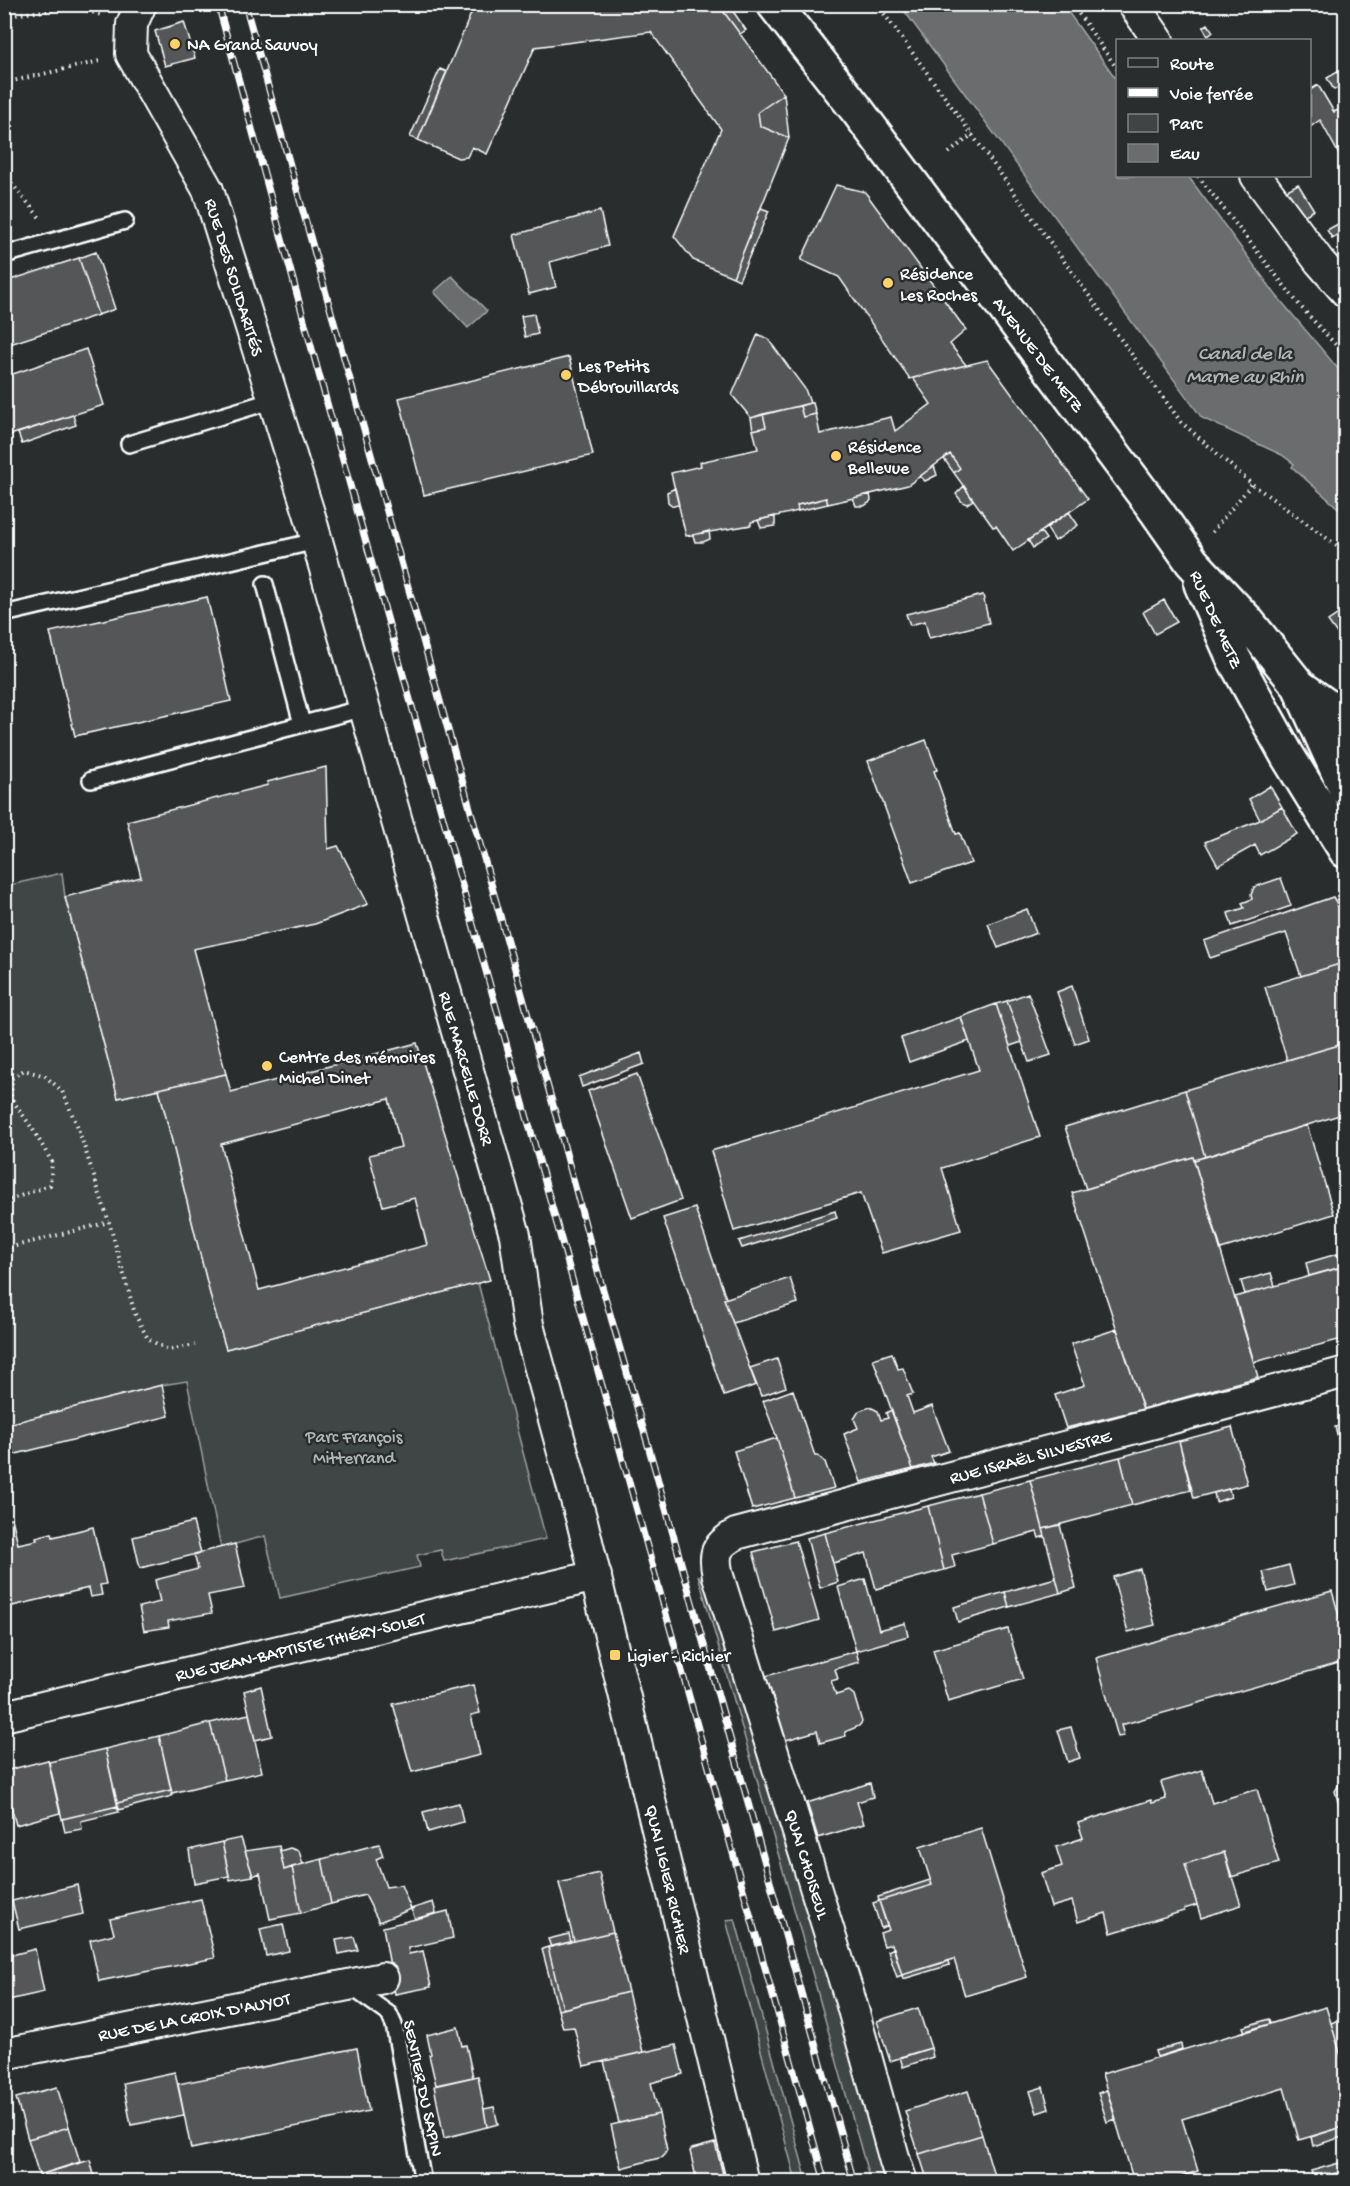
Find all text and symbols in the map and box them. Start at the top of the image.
place label: NA Grand Sauvoy [187,36,318,57]
marker: NA Grand Sauvoy [168,37,182,51]
legend [1116,39,1311,177]
text: Route [1170,55,1215,76]
text: Voie ferrée [1169,85,1254,106]
text: Parc [1169,115,1203,136]
text: Eau [1170,145,1200,166]
street label: RUE DES SOLIDARITÉS [199,196,267,360]
place label: Résidence Les Roches [900,265,979,307]
marker: Résidence Les Roches [881,276,895,290]
street label: AVENUE DE METZ [987,294,1087,418]
water label: Canal de la Marne au Rhin [1187,344,1304,390]
place label: Les Petits Débrouillards [577,357,679,399]
marker: Les Petits Débrouillards [559,368,573,382]
place label: Résidence Bellevue [847,438,922,480]
marker: Résidence Bellevue [829,449,843,463]
street label: RUE DE METZ [1184,568,1246,672]
street label: RUE MARCELLE DORR [433,989,497,1148]
place label: Centre des mémoires Michel Dinet [279,1048,436,1090]
marker: Centre des mémoires Michel Dinet [260,1059,274,1073]
street label: RUE ISRAËL SILVESTRE [948,1427,1115,1490]
park label: Parc François Mitterrand [305,1428,404,1470]
street label: RUE JEAN-BAPTISTE THIÉRY-SOLET [174,1609,429,1687]
place label: Ligier - Richier [627,1647,732,1668]
marker: Ligier - Richier [608,1648,622,1662]
street label: QUAI LIGIER RICHIER [639,1803,694,1957]
street label: QUAI CHOISEUL [779,1807,833,1923]
street label: RUE DE LA CROIX D'AUYOT [96,1989,294,2047]
street label: SENTIER DU SAPIN [397,2018,446,2159]

